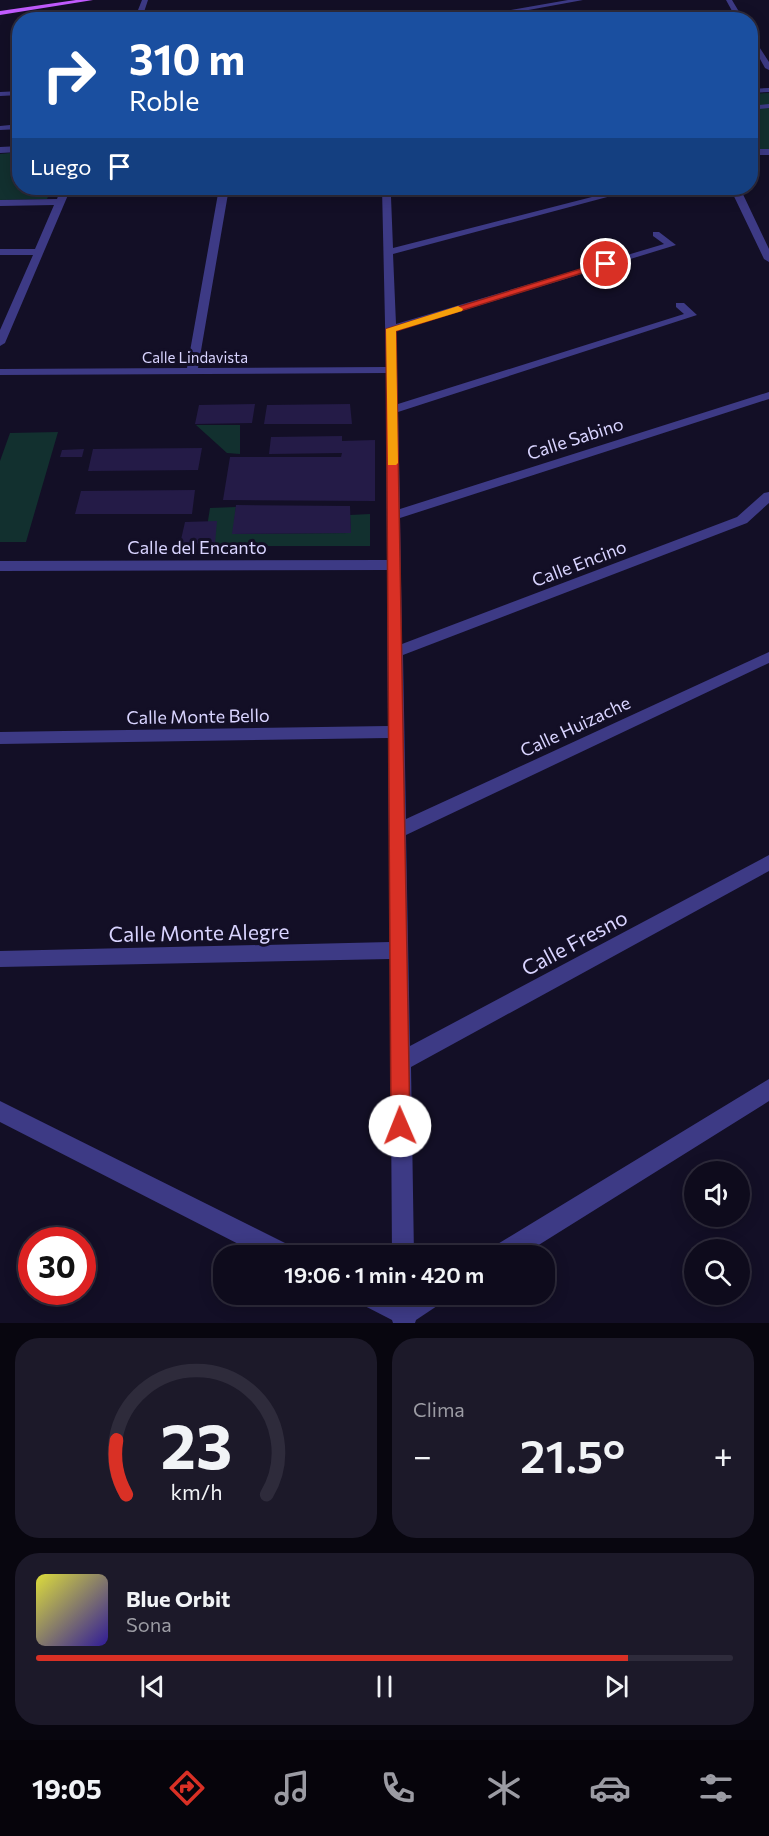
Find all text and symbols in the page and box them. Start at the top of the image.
text: 310 m [129,32,245,84]
icon: right [30,36,108,114]
text: Roble [129,84,199,117]
icon: arrive [103,150,136,183]
text: Luego [30,153,91,180]
pin [580,238,631,289]
icon: arrive [589,247,622,280]
street label: Calle Lindavista [142,348,248,366]
street label: Calle Sabino [524,412,626,464]
street label: Calle Encino [529,535,629,591]
street label: Calle del Encanto [127,536,267,558]
street label: Calle Huizache [516,691,634,761]
street label: Calle Monte Bello [126,704,270,728]
street label: Calle Fresno [517,904,631,980]
street label: Calle Monte Alegre [108,918,290,946]
position arrow [368,1094,432,1158]
map controls [684,1161,750,1305]
button: sound [684,1161,750,1227]
speed limit sign: 30 [18,1227,96,1305]
button: search [684,1239,750,1305]
text: 19:06 · 1 min · 420 m [284,1261,484,1288]
text: Clima [413,1397,465,1421]
text: 23 [160,1406,232,1482]
text: 21.5° [520,1427,625,1482]
text: − [413,1434,432,1475]
text: + [714,1434,733,1475]
text: km/h [170,1478,222,1504]
text: Blue Orbit [126,1585,230,1612]
text: Sona [126,1612,172,1636]
icon: previous [136,1670,169,1703]
icon: pause [368,1670,401,1703]
icon: next [600,1670,633,1703]
icon: directions [166,1767,208,1809]
icon: music [271,1767,313,1809]
icon: phone [377,1767,419,1809]
icon: climate [483,1767,525,1809]
icon: car [589,1767,631,1809]
icon: filters [695,1767,737,1809]
text: 19:05 [32,1772,102,1805]

